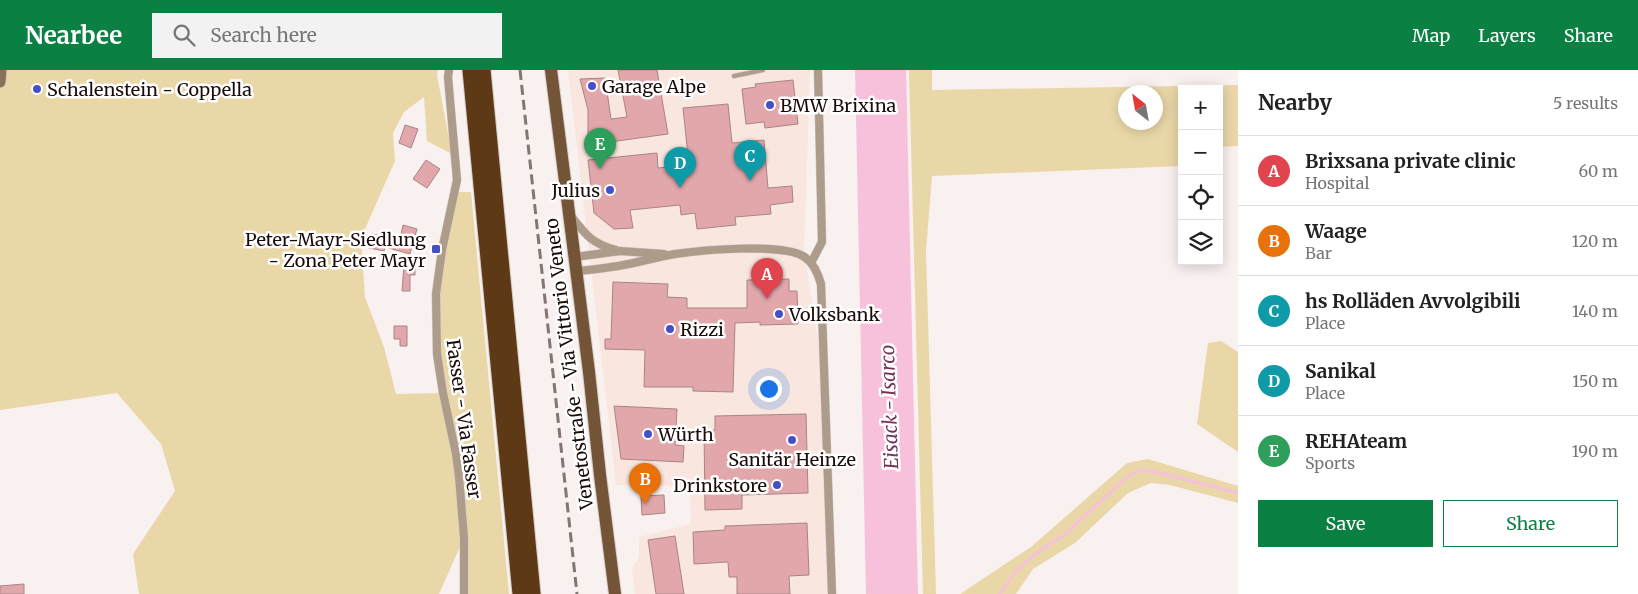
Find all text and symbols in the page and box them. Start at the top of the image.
search box [152,13,502,58]
text: Nearbee [25,20,122,51]
icon: search [170,21,198,49]
text: Search here [210,23,317,47]
text: Map [1412,24,1450,47]
text: Layers [1478,24,1536,47]
text: Share [1564,24,1613,47]
place label: Garage Alpe [602,75,706,98]
place label: Schalenstein - Coppella [47,78,252,101]
marker: Garage Alpe [586,80,598,92]
marker: Schalenstein - Coppella [31,83,43,95]
north arrow [1118,85,1163,130]
map controls [1178,85,1223,265]
button: + [1178,85,1223,130]
text: Nearby [1258,89,1332,116]
text: 5 results [1553,93,1618,113]
place label: BMW Brixina [780,94,897,117]
marker: BMW Brixina [764,99,776,111]
pin: E [584,128,616,169]
button: − [1178,130,1223,175]
pin: C [734,140,766,181]
pin: D [664,147,696,188]
text: Brixsana private clinic [1305,149,1516,173]
text: A [1268,161,1280,181]
text: 60 m [1578,161,1618,181]
text: Hospital [1305,173,1369,193]
button: locate [1178,175,1223,220]
place label: Julius [550,179,600,202]
marker: Julius [604,184,616,196]
street label: Venetostraße - Via Vittorio Veneto [540,217,598,512]
text: Waage [1305,219,1367,243]
button: layers [1178,220,1223,265]
place label: Peter-Mayr-Siedlung - Zona Peter Mayr [245,228,426,272]
text: B [1268,231,1280,251]
text: 120 m [1572,231,1618,251]
marker: Peter-Mayr-Siedlung - Zona Peter Mayr [430,243,442,255]
text: Bar [1305,243,1332,263]
pin: A [751,258,783,299]
text: hs Rolläden Avvolgibili [1305,289,1521,313]
text: C [1269,301,1279,321]
text: 140 m [1572,301,1618,321]
place label: Volksbank [788,303,880,326]
marker: Volksbank [773,308,785,320]
text: Place [1305,313,1345,333]
place label: Rizzi [680,318,724,341]
marker: Rizzi [664,323,676,335]
street label: Fasser - Via Fasser [441,338,487,500]
water label: Eisack - Isarco [875,344,903,470]
text: Sanikal [1305,359,1376,383]
text: D [1268,371,1280,391]
text: 150 m [1572,371,1618,391]
your location [756,376,782,402]
text: Place [1305,383,1345,403]
place label: Würth [657,423,714,446]
marker: Würth [642,428,654,440]
text: REHAteam [1305,429,1407,453]
marker: Sanitär Heinze [786,434,798,446]
text: E [1269,441,1279,461]
text: 190 m [1572,441,1618,461]
place label: Sanitär Heinze [728,448,856,471]
text: Sports [1305,453,1355,473]
pin: B [629,463,661,504]
place label: Drinkstore [673,474,767,497]
marker: Drinkstore [771,479,783,491]
button: Save [1258,500,1433,547]
button: Share [1443,500,1618,547]

